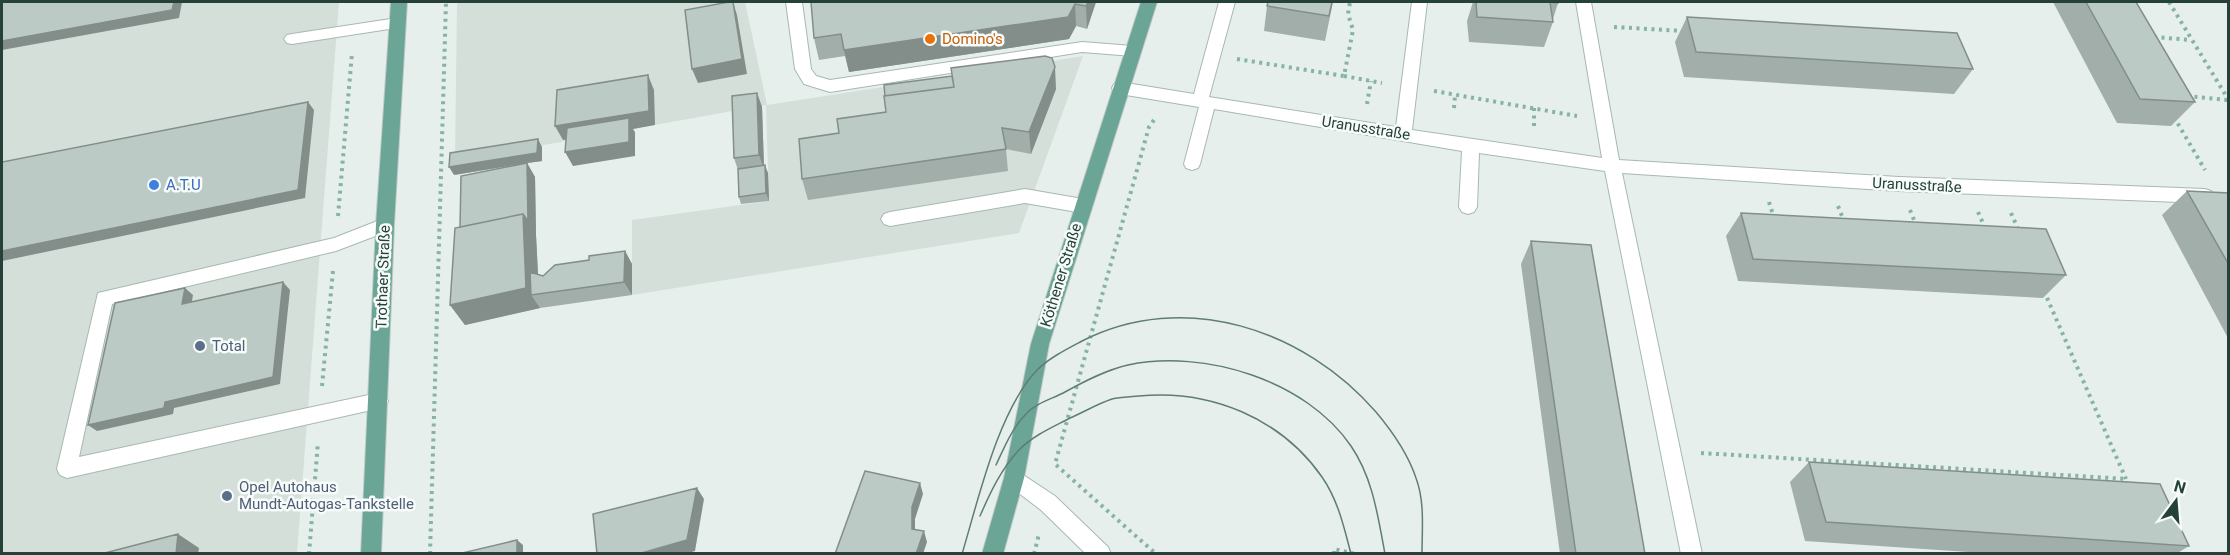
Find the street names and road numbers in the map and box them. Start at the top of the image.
street label: Uranusstraße [1320,112,1412,144]
street label: Uranusstraße [1872,174,1962,196]
street label: Köthener Straße [1037,221,1085,329]
street label: Trothaer Straße [372,225,394,329]

